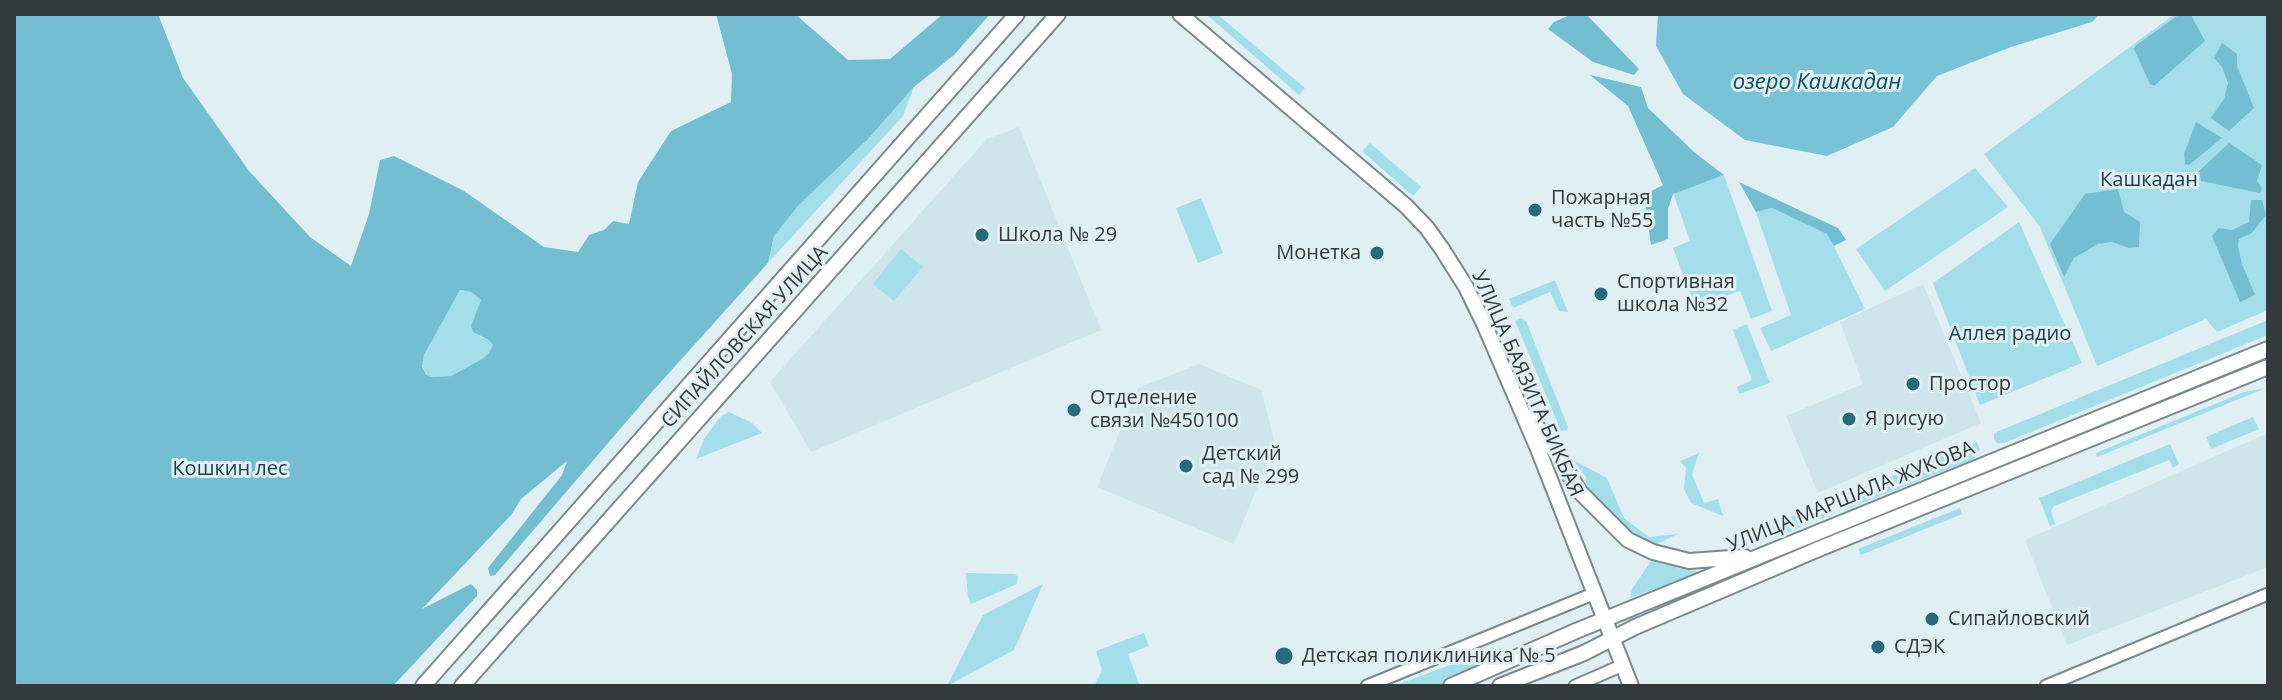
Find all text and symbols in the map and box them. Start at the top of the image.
water label: озеро Кашкадан [1733,70,1901,96]
park label: Кашкадан [2100,168,2198,192]
place label: Пожарная часть №55 [1551,186,1653,233]
marker: Пожарная часть №55 [1526,201,1544,219]
place label: Школа № 29 [998,223,1117,247]
marker: Школа № 29 [973,226,991,244]
street label: СИПАЙЛОВСКАЯ УЛИЦА [657,241,833,433]
place label: Монетка [1276,241,1361,265]
marker: Монетка [1368,244,1386,262]
street label: УЛИЦА БАЯЗИТА БИКБАЯ [1466,267,1588,501]
place label: Спортивная школа №32 [1617,270,1735,317]
marker: Спортивная школа №32 [1592,285,1610,303]
park label: Аллея радио [1949,322,2071,346]
place label: Простор [1929,372,2011,396]
marker: Простор [1904,375,1922,393]
place label: Отделение связи №450100 [1090,386,1239,433]
marker: Отделение связи №450100 [1065,401,1083,419]
place label: Я рисую [1865,407,1944,431]
marker: Я рисую [1840,410,1858,428]
street label: УЛИЦА МАРШАЛА ЖУКОВА [1724,436,1978,558]
place label: Детский сад № 299 [1202,442,1299,489]
park label: Кошкин лес [172,457,288,481]
marker: Детский сад № 299 [1177,457,1195,475]
place label: Сипайловский [1948,607,2090,631]
marker: Сипайловский [1923,610,1941,628]
place label: СДЭК [1894,635,1945,659]
marker: СДЭК [1869,638,1887,656]
place label: Детская поликлиника № 5 [1302,644,1556,668]
marker: Детская поликлиника № 5 [1273,645,1295,667]

